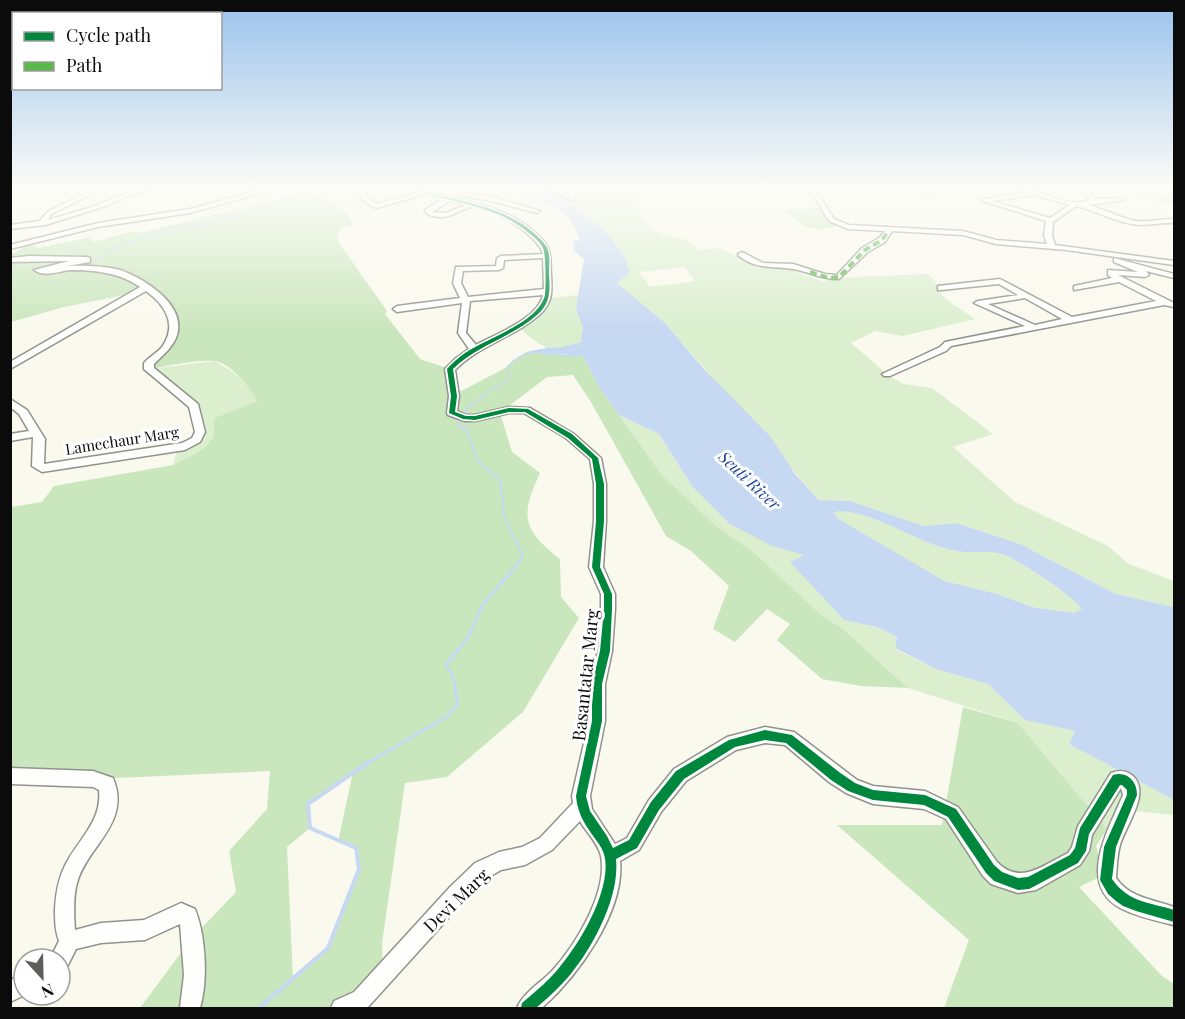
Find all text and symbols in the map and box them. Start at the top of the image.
legend [12,12,222,90]
text: Cycle path [66,23,151,47]
text: Path [66,53,103,77]
street label: Lamechaur Marg [64,421,180,459]
water label: Seuti River [714,445,786,515]
street label: Basantatar Marg [566,607,604,742]
street label: Devi Marg [418,862,494,937]
north arrow [12,947,72,1007]
text: N [38,979,57,1003]

